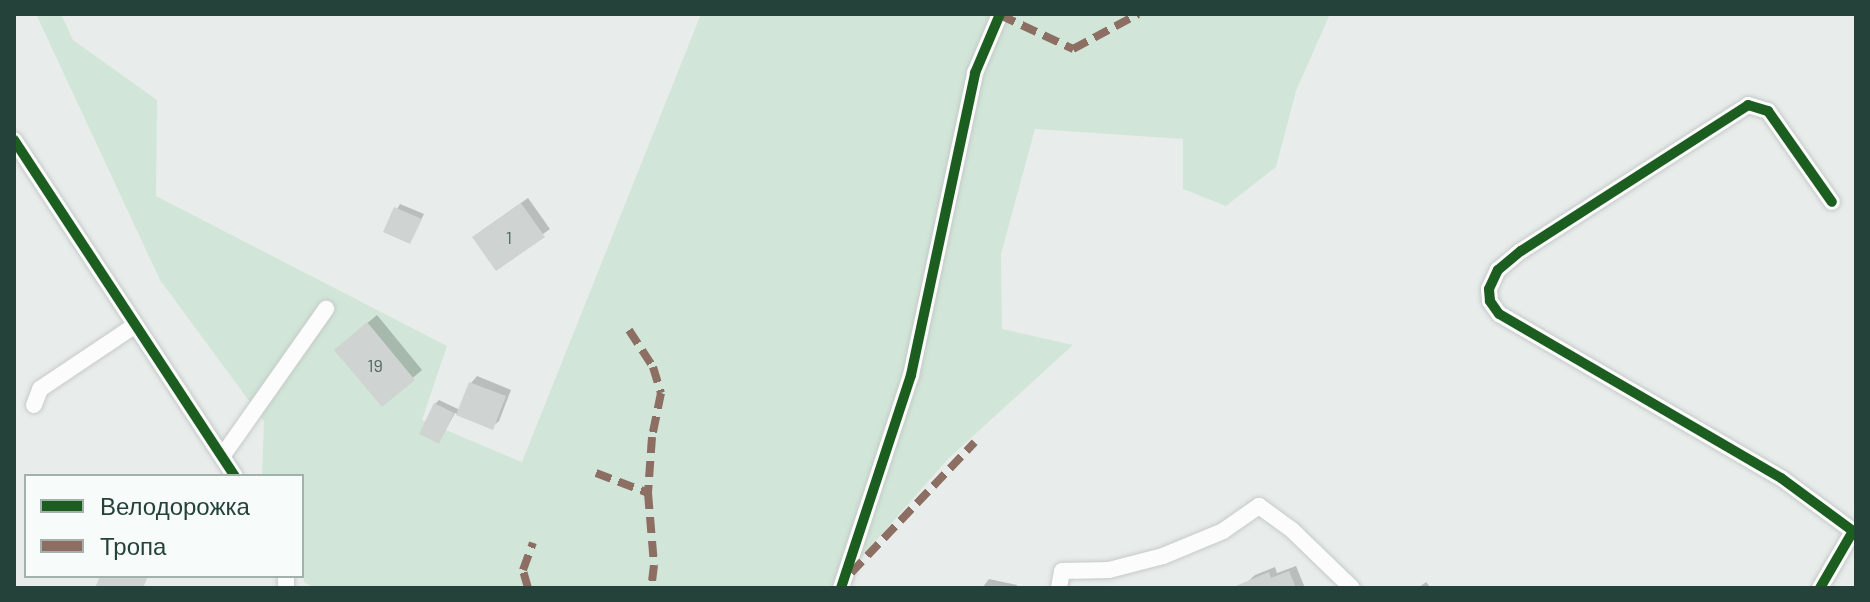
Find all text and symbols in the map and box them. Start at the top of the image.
house number: 1 [506,226,512,248]
house number: 19 [367,354,383,376]
legend [24,474,304,578]
text: Велодорожка [100,491,250,520]
text: Тропа [100,531,166,560]

